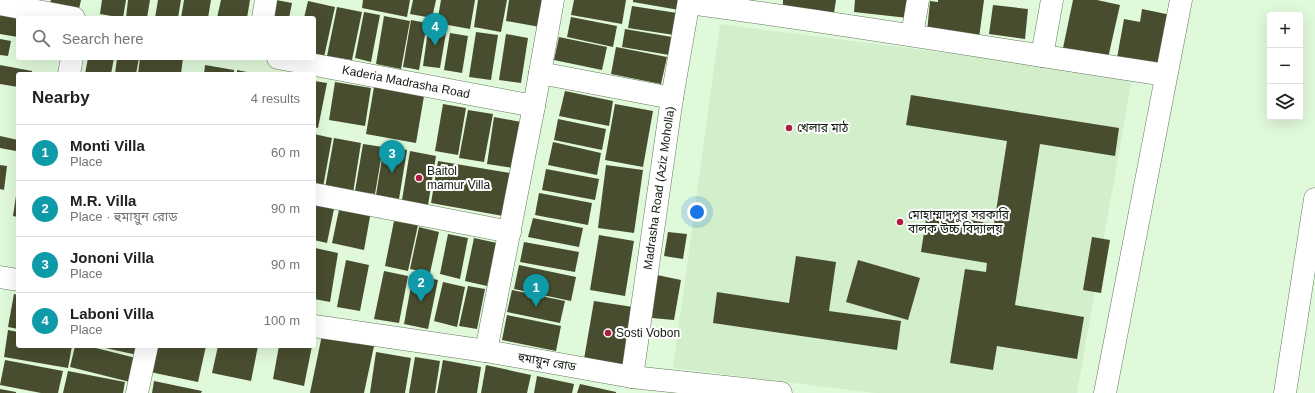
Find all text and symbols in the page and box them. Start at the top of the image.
map controls [1267,12,1303,120]
button: + [1267,12,1303,48]
pin: 4 [422,13,448,46]
search box [16,16,316,60]
icon: search [30,27,52,49]
text: Search here [62,30,144,47]
button: − [1267,48,1303,84]
street label: Kaderia Madrasha Road [341,63,471,101]
button: layers [1267,84,1303,120]
text: Nearby [32,88,90,107]
text: 4 results [251,91,300,106]
street label: Madrasha Road (Aziz Moholla) [641,105,677,271]
place label: খেলার মাঠ [797,120,849,135]
marker: খেলার মাঠ [784,123,794,133]
text: Monti Villa [70,137,145,154]
pin: 3 [379,140,405,173]
text: 1 [41,145,49,160]
text: 60 m [271,145,300,160]
text: Place [70,154,103,169]
place label: Baitol mamur Villa [427,164,490,192]
marker: Baitol mamur Villa [414,173,424,183]
text: M.R. Villa [70,192,136,209]
text: 2 [41,201,49,216]
text: 90 m [271,201,300,216]
your location [687,202,707,222]
place label: মোহাম্মাদপুর সরকারি বালক উচ্চ বিদ্যালয় [907,207,1010,236]
text: Place · হুমায়ুন রোড [70,209,177,224]
marker: মোহাম্মাদপুর সরকারি বালক উচ্চ বিদ্যালয় [895,217,905,227]
text: Jononi Villa [70,249,154,266]
text: 3 [41,257,49,272]
text: 90 m [271,257,300,272]
text: Place [70,266,103,281]
pin: 2 [408,269,434,302]
pin: 1 [523,274,549,307]
text: Laboni Villa [70,305,154,322]
text: 4 [41,313,49,328]
text: 100 m [264,313,300,328]
text: Place [70,322,103,337]
place label: Sosti Vobon [616,326,680,340]
marker: Sosti Vobon [603,328,613,338]
street label: হুমায়ুন রোড [516,350,577,376]

